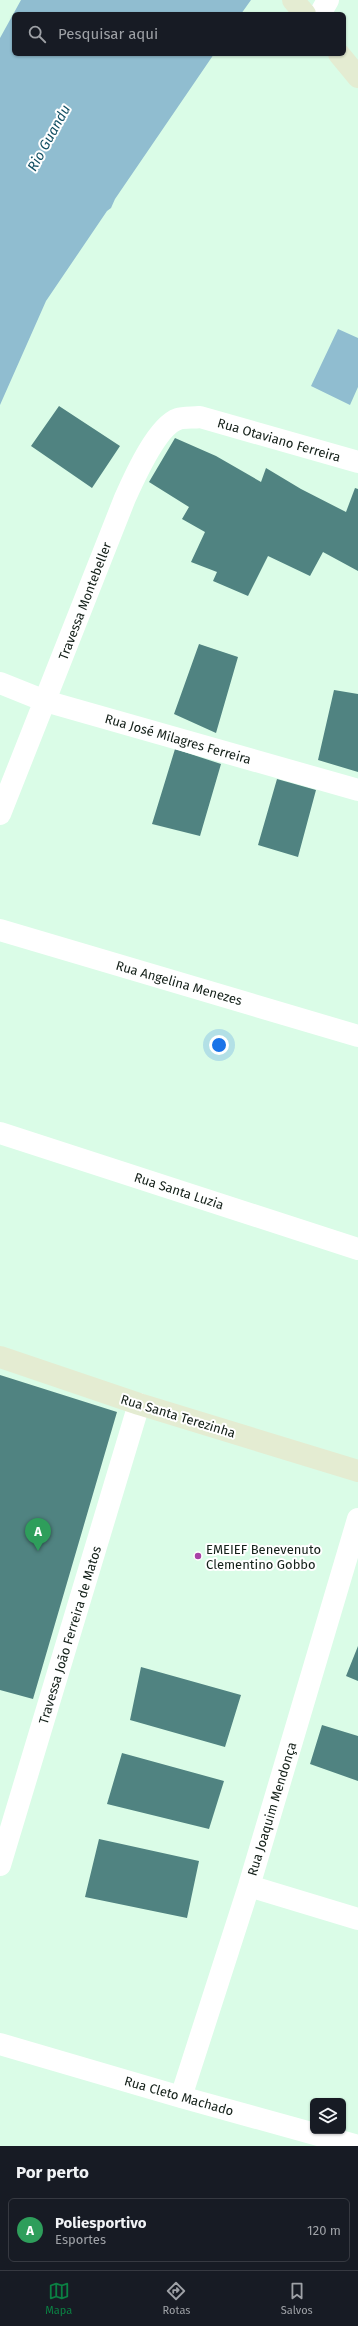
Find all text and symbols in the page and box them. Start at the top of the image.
search box [12,12,346,56]
icon: search [26,23,48,45]
text: Pesquisar aqui [58,25,158,43]
water label: Rio Guandu [24,102,74,174]
street label: Rua Otaviano Ferreira [216,415,342,465]
street label: Travessa Montebeller [56,540,114,662]
street label: Rua José Milagres Ferreira [103,711,253,767]
street label: Rua Angelina Menezes [114,958,244,1008]
your location [209,1035,229,1055]
street label: Rua Santa Luzia [132,1169,226,1213]
street label: Rua Santa Terezinha [119,1391,237,1441]
pin: A [25,1518,51,1551]
place label: EMEIEF Benevenuto Clementino Gobbo [206,1542,321,1572]
street label: Travessa João Ferreira de Matos [36,1544,104,1726]
marker: EMEIEF Benevenuto Clementino Gobbo [193,1551,203,1561]
street label: Rua Joaquim Mendonça [245,1740,299,1878]
street label: Rua Cleto Machado [123,2073,235,2119]
map controls [310,2098,346,2134]
button: layers [310,2098,346,2134]
text: Por perto [16,2162,89,2183]
text: Poliesportivo [55,2214,147,2232]
text: A [26,2223,34,2238]
text: 120 m [307,2223,341,2238]
text: Esportes [55,2232,106,2247]
tab: Mapa [45,2280,72,2317]
tab: Rotas [163,2280,190,2317]
tab: Salvos [281,2280,313,2317]

